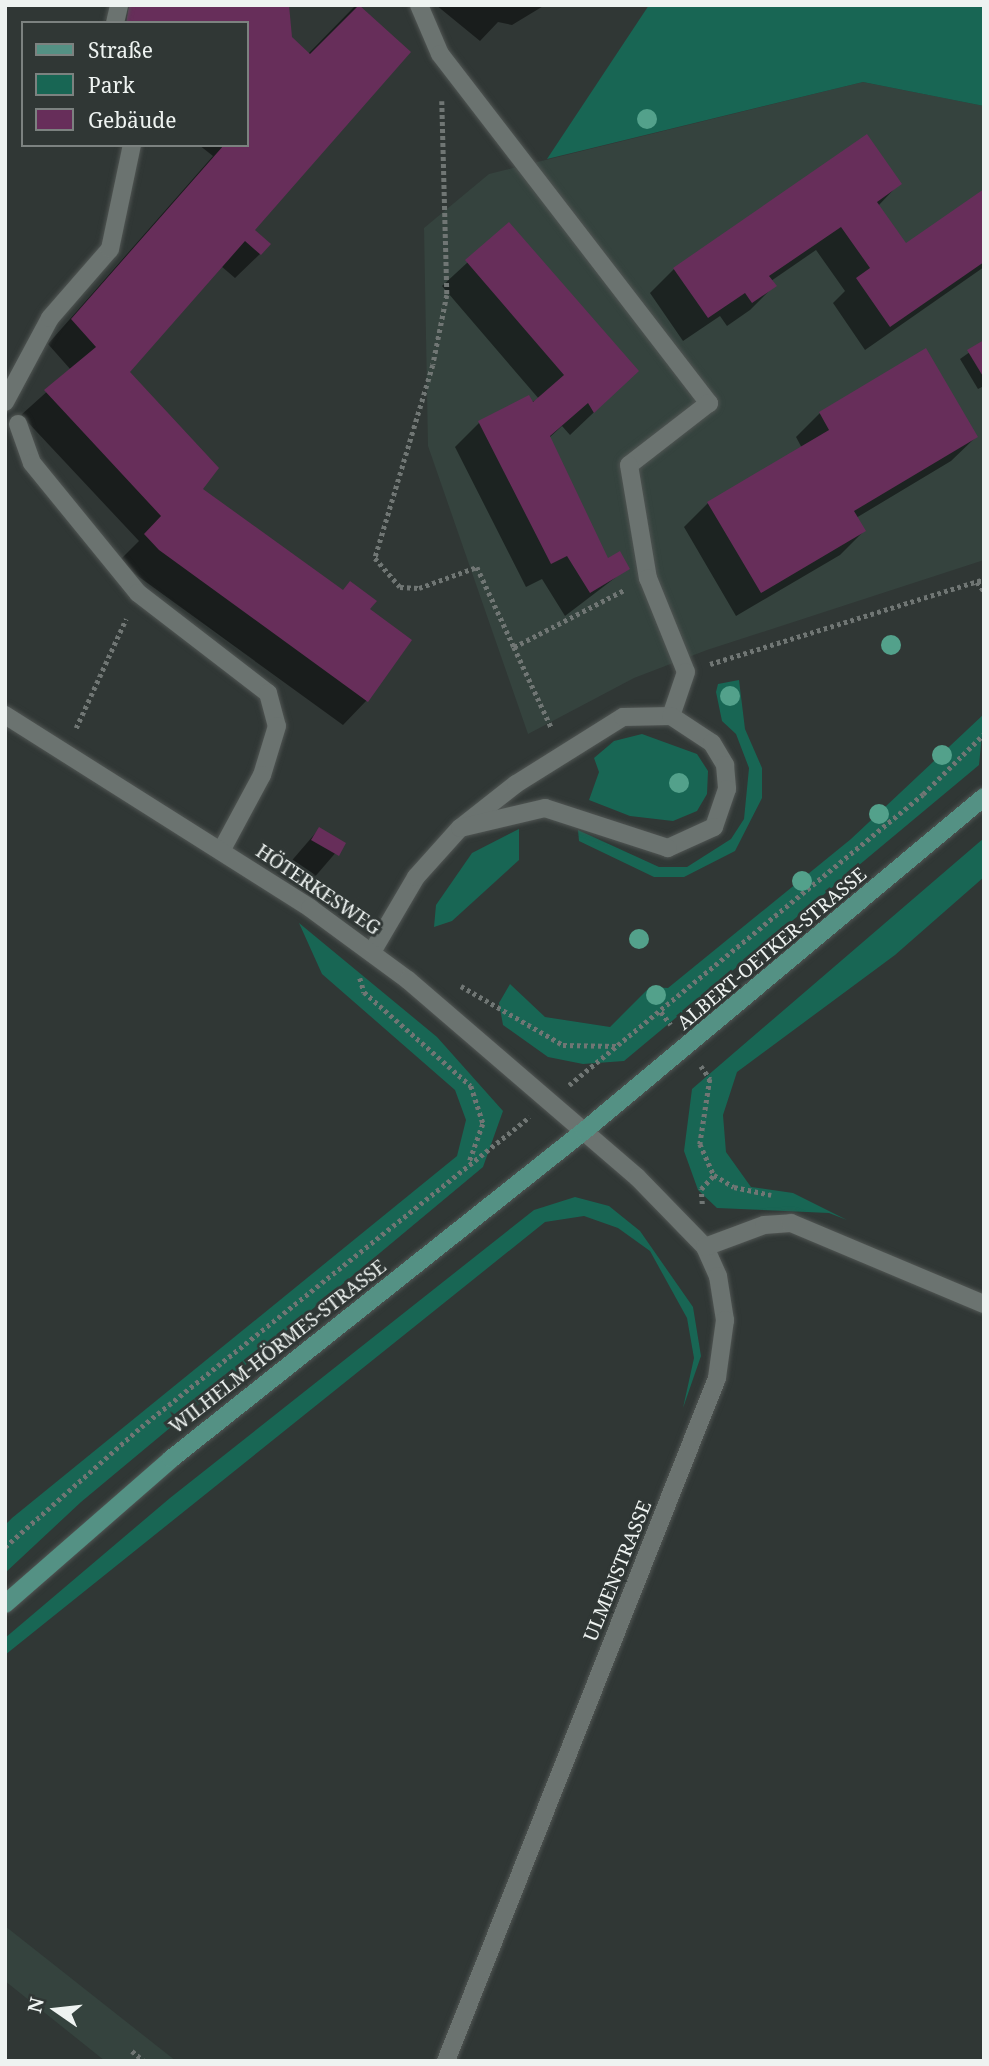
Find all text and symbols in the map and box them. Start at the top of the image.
legend [21,21,248,147]
text: Straße [88,36,153,64]
text: Park [88,71,135,99]
text: Gebäude [88,106,176,134]
street label: HÖTERKESWEG [251,840,385,940]
street label: ALBERT-OETKER-STRASSE [673,863,871,1035]
street label: WILHELM-HÖRMES-STRASSE [165,1255,391,1439]
street label: ULMENSTRASSE [579,1497,657,1645]
north arrow [21,1975,91,2045]
text: N [21,1995,50,2015]

